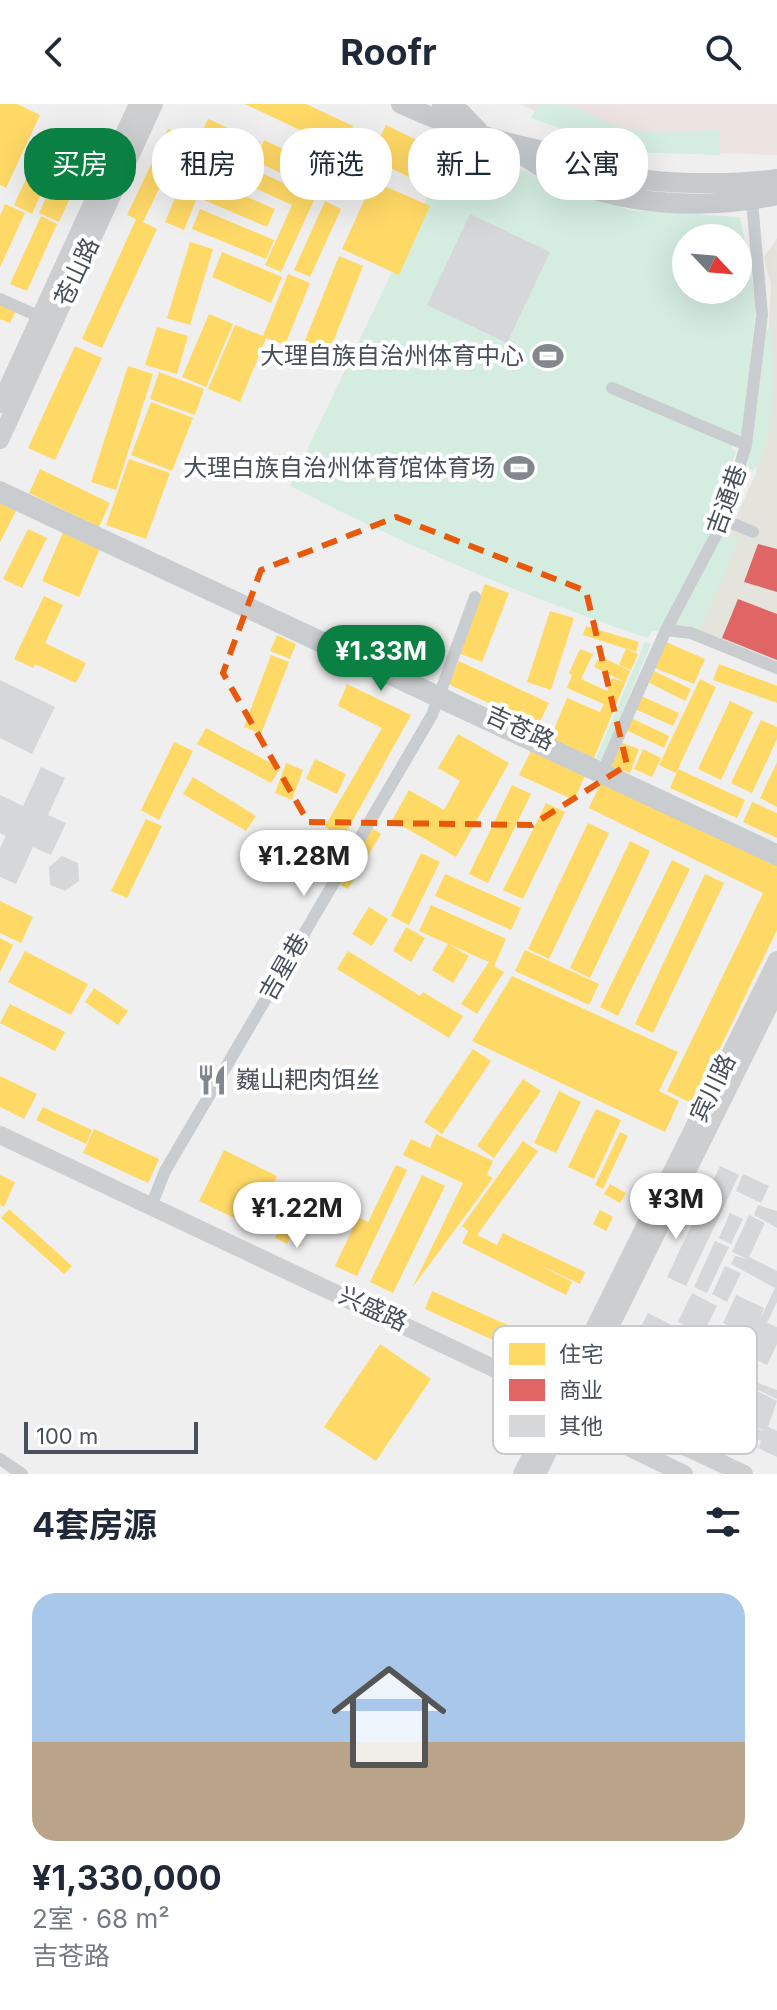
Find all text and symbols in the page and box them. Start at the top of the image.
icon: back [32,30,76,74]
text: Roofr [340,30,437,74]
icon: search [701,30,745,74]
chip: 买房 [24,128,136,200]
chip: 租房 [152,128,264,200]
chip: 筛选 [280,128,392,200]
chip: 新上 [408,128,520,200]
chip: 公寓 [536,128,648,200]
north arrow [672,224,752,304]
map controls [672,224,752,304]
street label: 苍山路 [48,233,105,311]
sports icon: 大理自族自治州体育中心 [531,339,565,373]
place label: 大理自族自治州体育中心 [260,341,524,370]
sports icon: 大理白族自治州体育馆体育场 [502,451,536,485]
place label: 大理白族自治州体育馆体育场 [183,453,495,482]
street label: 吉通巷 [701,461,752,539]
pin: ¥1.33M [316,625,446,693]
text: ¥1.33M [335,635,427,666]
street label: 吉苍路 [481,699,559,756]
pin: ¥1.28M [239,830,369,898]
text: ¥1.28M [258,840,350,871]
street label: 吉星巷 [253,928,314,1005]
street label: 宾川路 [684,1049,741,1126]
restaurant icon: 巍山耙肉饵丝 [195,1063,229,1097]
place label: 巍山耙肉饵丝 [236,1065,380,1094]
pin: ¥3M [637,1173,715,1241]
pin: ¥1.22M [232,1182,362,1250]
text: ¥3M [648,1183,704,1214]
text: ¥1.22M [251,1192,343,1223]
street label: 兴盛路 [334,1280,412,1337]
legend [493,1326,757,1454]
text: 住宅 [559,1341,603,1367]
text: 商业 [559,1377,603,1403]
text: 其他 [559,1413,603,1439]
scale bar [24,1418,198,1454]
text: 100 m [36,1423,98,1449]
icon: filters [701,1500,745,1544]
text: 4套房源 [32,1504,157,1545]
icon: home [317,1645,461,1789]
text: ¥1,330,000 [32,1857,222,1898]
text: 2室 · 68 m² [32,1903,170,1934]
text: 吉苍路 [32,1940,110,1971]

